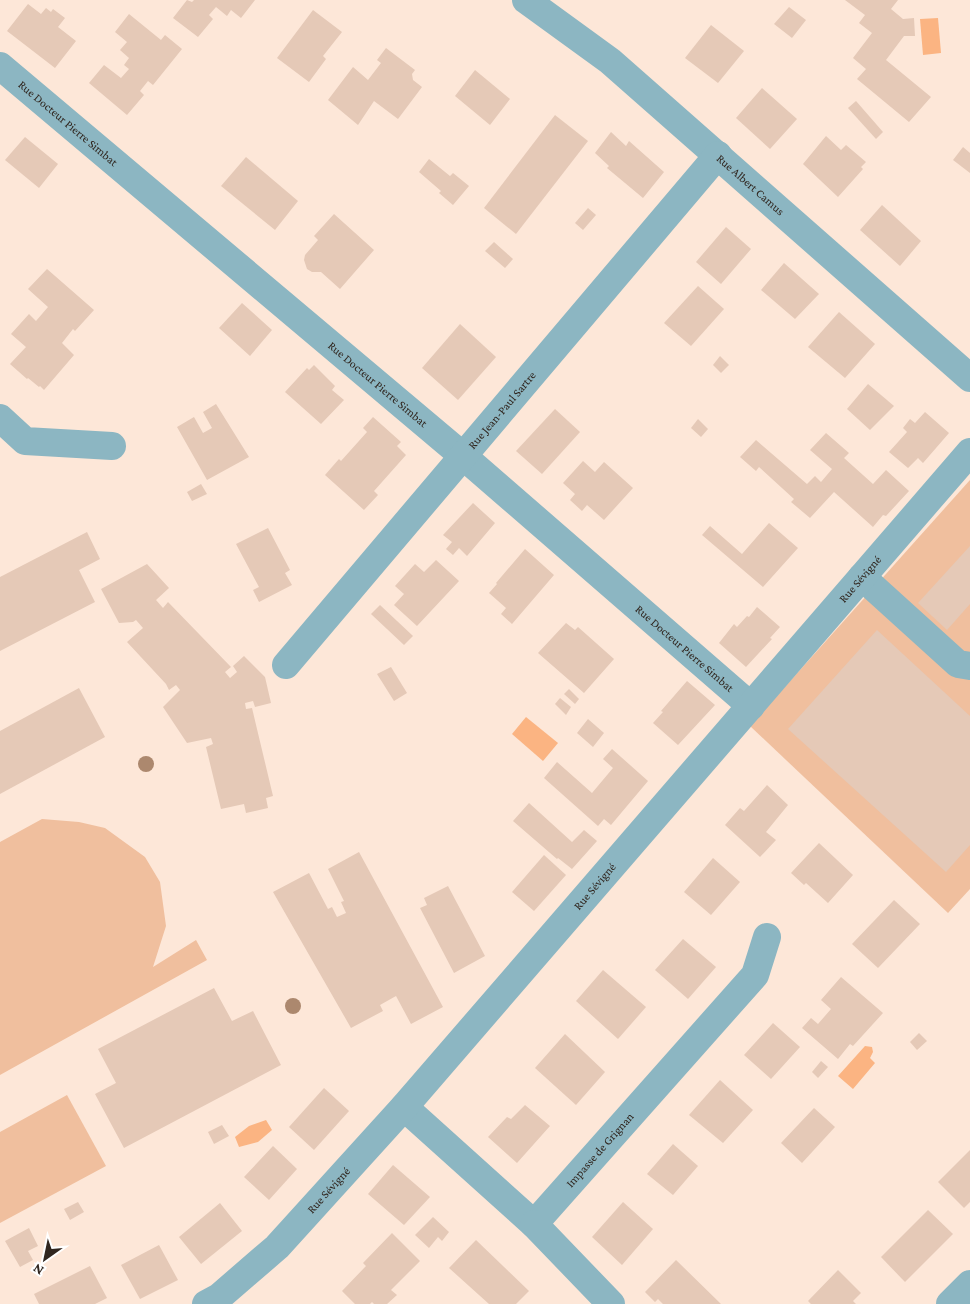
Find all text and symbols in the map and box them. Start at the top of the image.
street label: Rue Docteur Pierre Simbat [15,77,121,170]
street label: Rue Albert Camus [714,151,787,218]
street label: Rue Docteur Pierre Simbat [325,338,431,431]
street label: Rue Jean-Paul Sartre [465,368,539,452]
street label: Rue Sévigné [836,553,884,605]
street label: Rue Docteur Pierre Simbat [633,602,738,696]
street label: Rue Sévigné [571,860,619,913]
street label: Impasse de Grignan [563,1109,637,1190]
street label: Rue Sévigné [304,1164,353,1216]
north arrow [20,1234,70,1284]
text: N [29,1260,46,1279]

